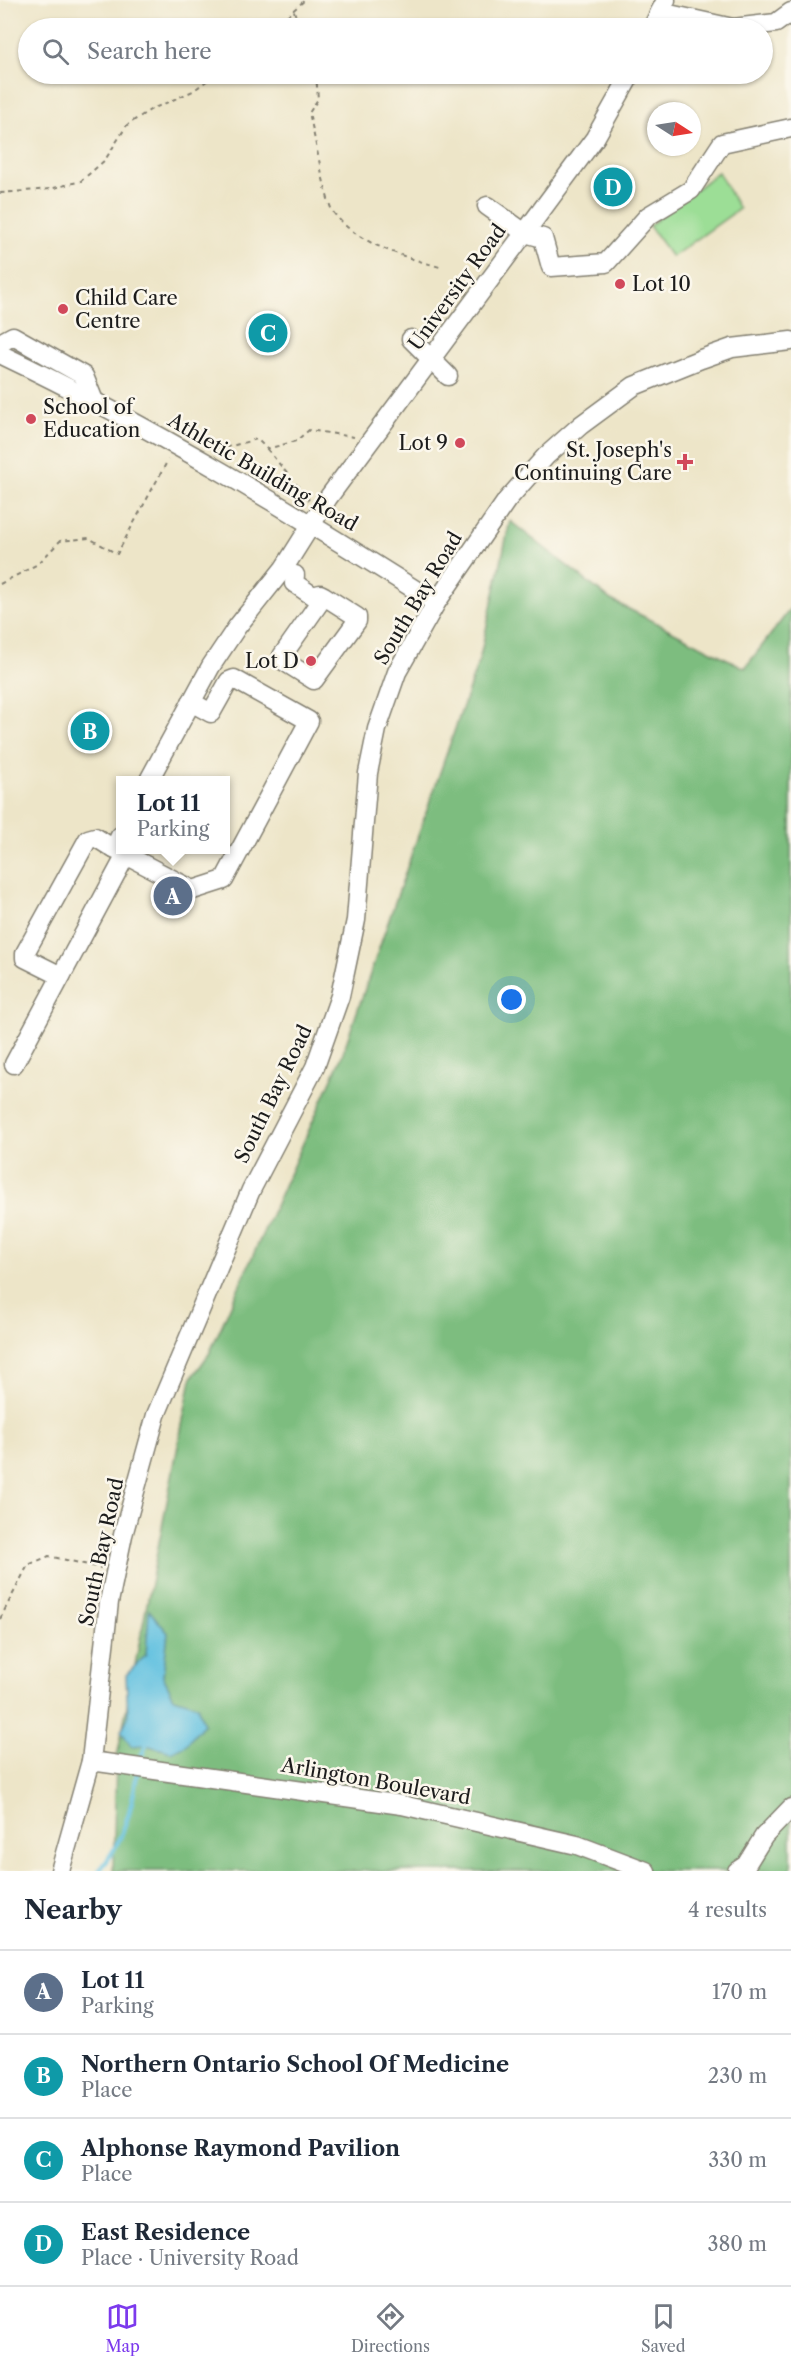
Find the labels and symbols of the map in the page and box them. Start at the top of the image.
north arrow [647,102,701,156]
pin: D [594,164,632,210]
street label: University Road [403,219,511,355]
place label: Lot 10 [632,272,691,296]
marker: Lot 10 [613,277,627,291]
place label: Child Care Centre [75,286,178,333]
marker: Child Care Centre [56,302,70,316]
pin: C [248,310,288,356]
place label: School of Education [43,395,141,442]
street label: Athletic Building Road [163,407,362,536]
marker: School of Education [24,412,38,426]
place label: Lot 9 [399,431,448,455]
marker: Lot 9 [453,436,467,450]
place label: St. Joseph's Continuing Care [514,438,672,485]
marker: St. Joseph's Continuing Care [676,453,694,471]
street label: South Bay Road [369,527,467,669]
place label: Lot D [245,649,299,673]
marker: Lot D [304,654,318,668]
pin: B [70,708,110,754]
pin: A [154,874,192,918]
your location [497,985,526,1014]
street label: South Bay Road [229,1021,317,1167]
street label: South Bay Road [74,1476,128,1628]
street label: Arlington Boulevard [278,1752,473,1809]

